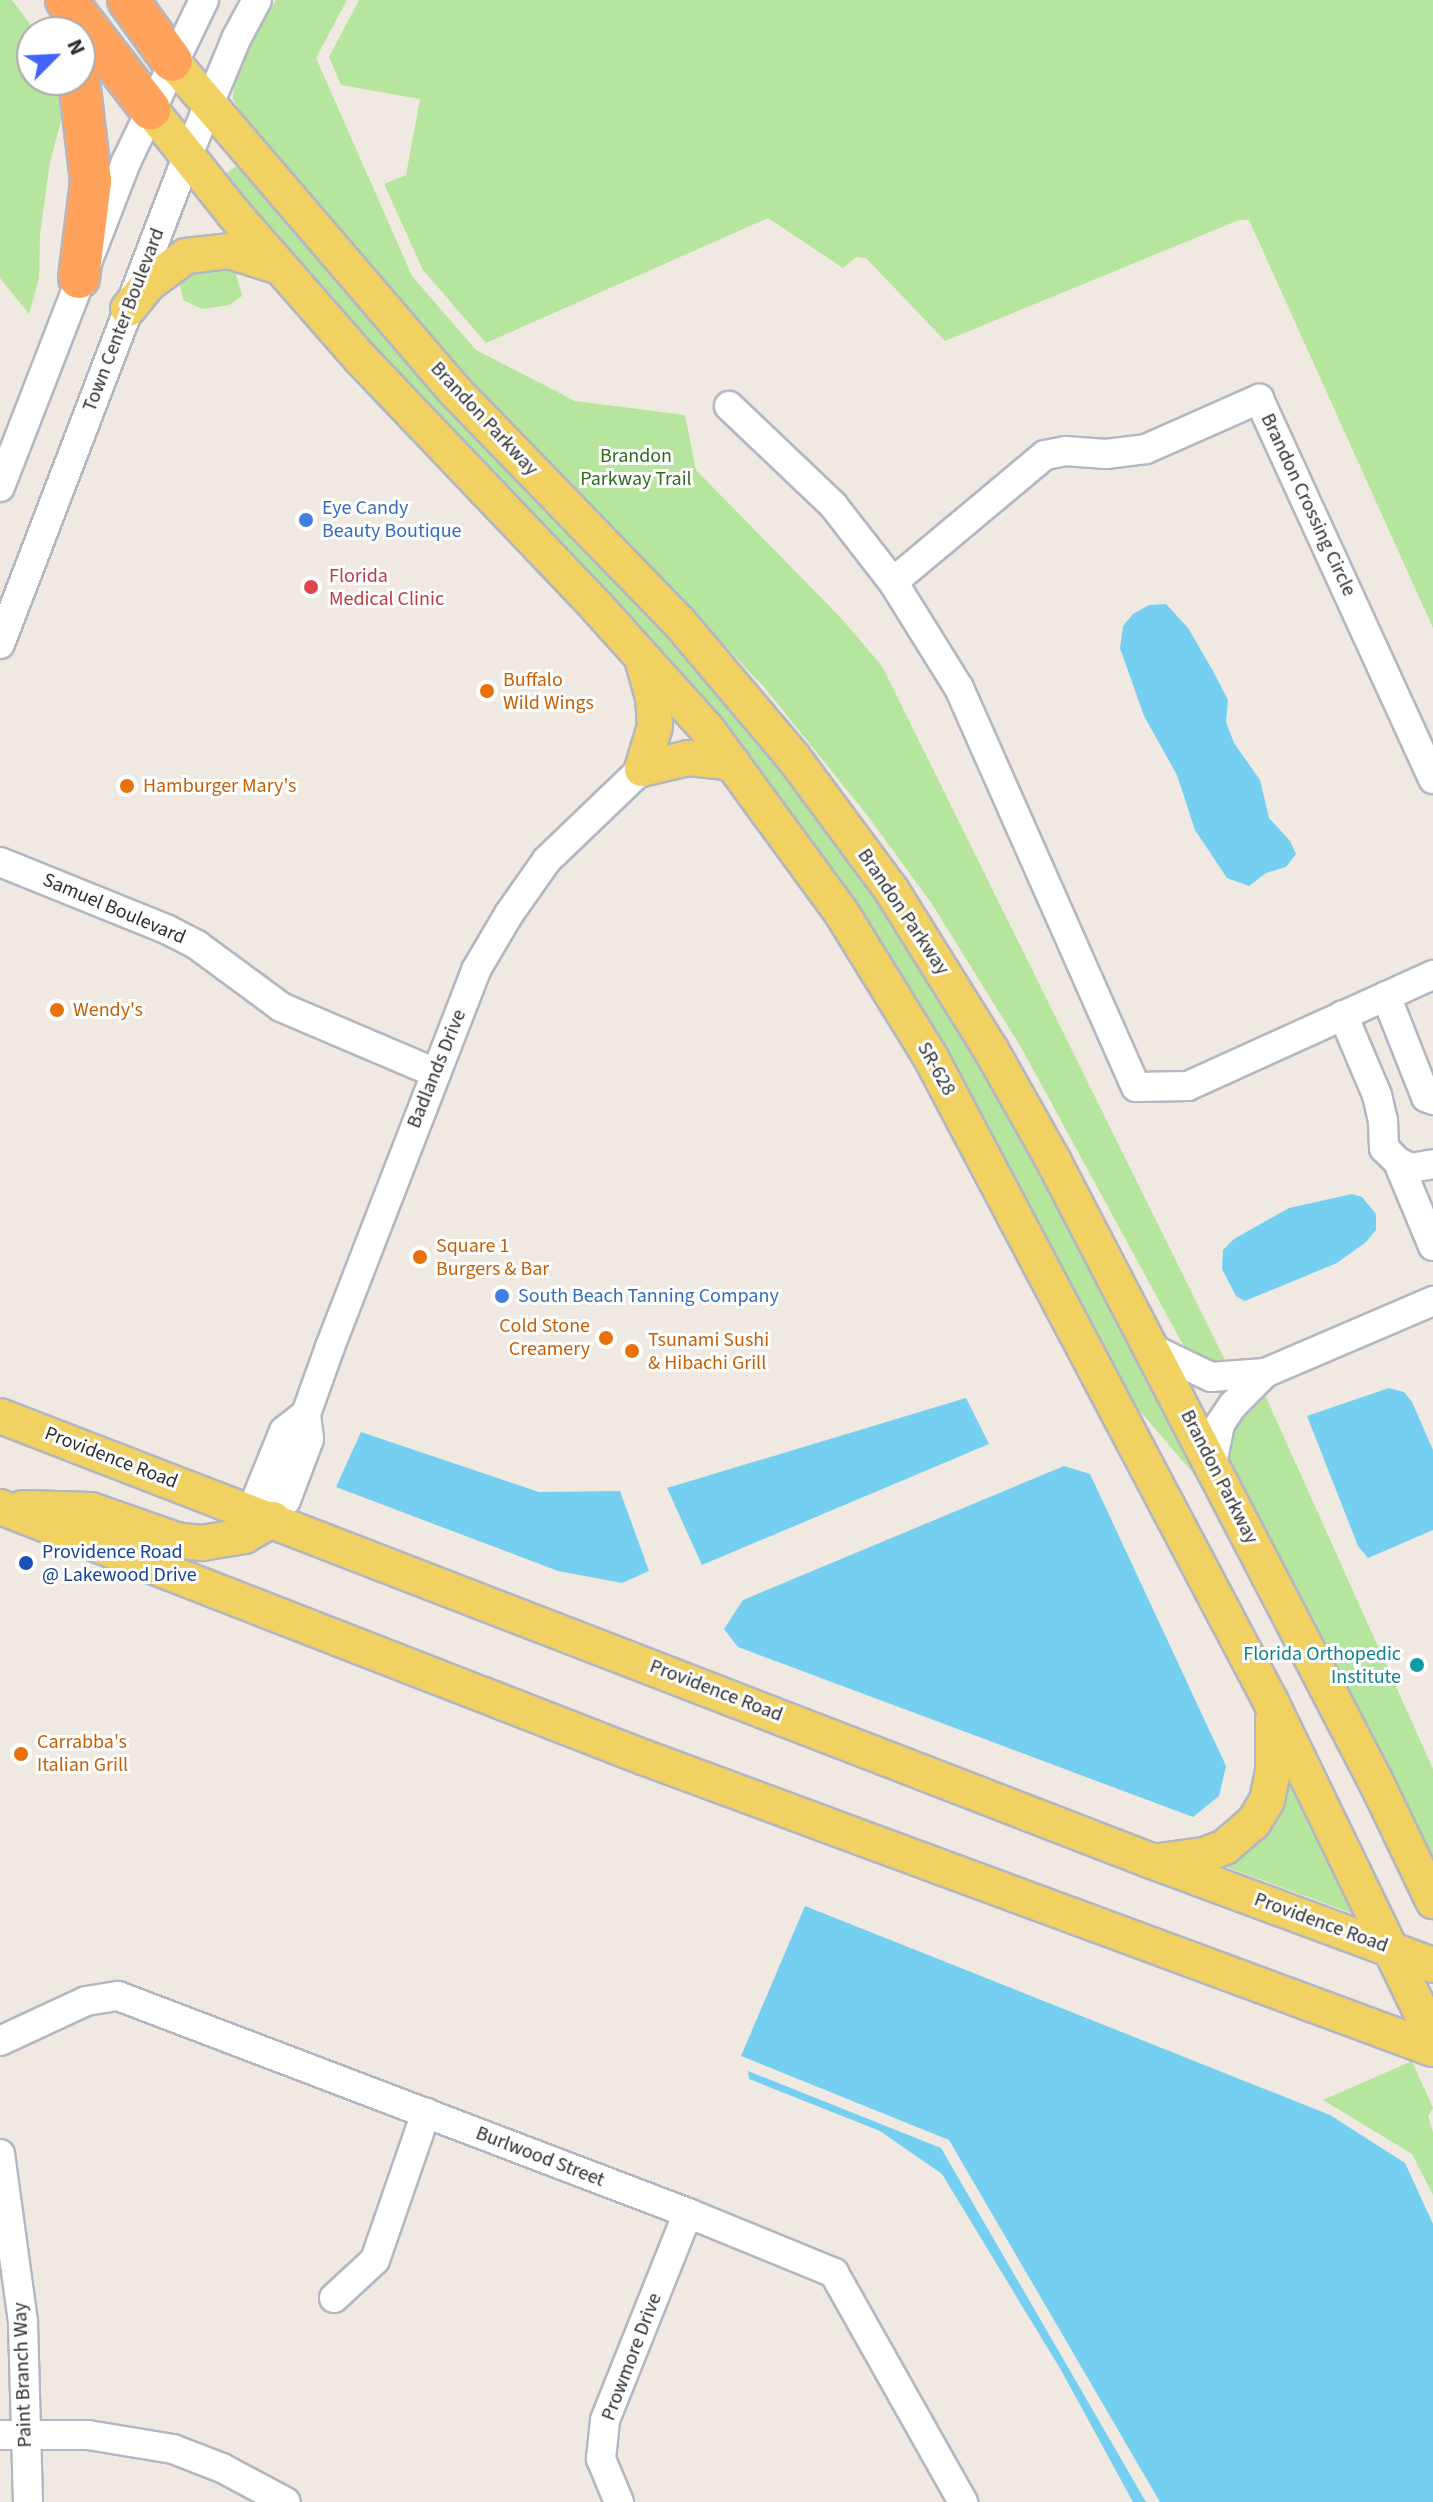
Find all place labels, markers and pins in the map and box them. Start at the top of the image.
place label: Eye Candy Beauty Boutique [322,496,462,543]
marker: Eye Candy Beauty Boutique [297,511,315,529]
place label: Florida Medical Clinic [329,564,444,611]
marker: Florida Medical Clinic [300,576,322,598]
place label: Buffalo Wild Wings [503,668,594,715]
marker: Buffalo Wild Wings [478,682,496,700]
place label: Hamburger Mary's [143,774,296,798]
marker: Hamburger Mary's [118,777,136,795]
place label: Wendy's [73,998,143,1022]
marker: Wendy's [48,1001,66,1019]
place label: Square 1 Burgers & Bar [436,1234,549,1281]
marker: Square 1 Burgers & Bar [411,1248,429,1266]
place label: South Beach Tanning Company [518,1284,779,1308]
marker: South Beach Tanning Company [493,1287,511,1305]
place label: Cold Stone Creamery [499,1314,590,1361]
place label: Tsunami Sushi & Hibachi Grill [648,1328,769,1375]
marker: Cold Stone Creamery [597,1329,615,1347]
marker: Tsunami Sushi & Hibachi Grill [623,1342,641,1360]
place label: Providence Road @ Lakewood Drive [42,1540,197,1587]
marker: Providence Road @ Lakewood Drive [17,1554,35,1572]
place label: Florida Orthopedic Institute [1243,1642,1401,1689]
marker: Florida Orthopedic Institute [1408,1656,1426,1674]
place label: Carrabba's Italian Grill [37,1730,128,1777]
marker: Carrabba's Italian Grill [12,1745,30,1763]

